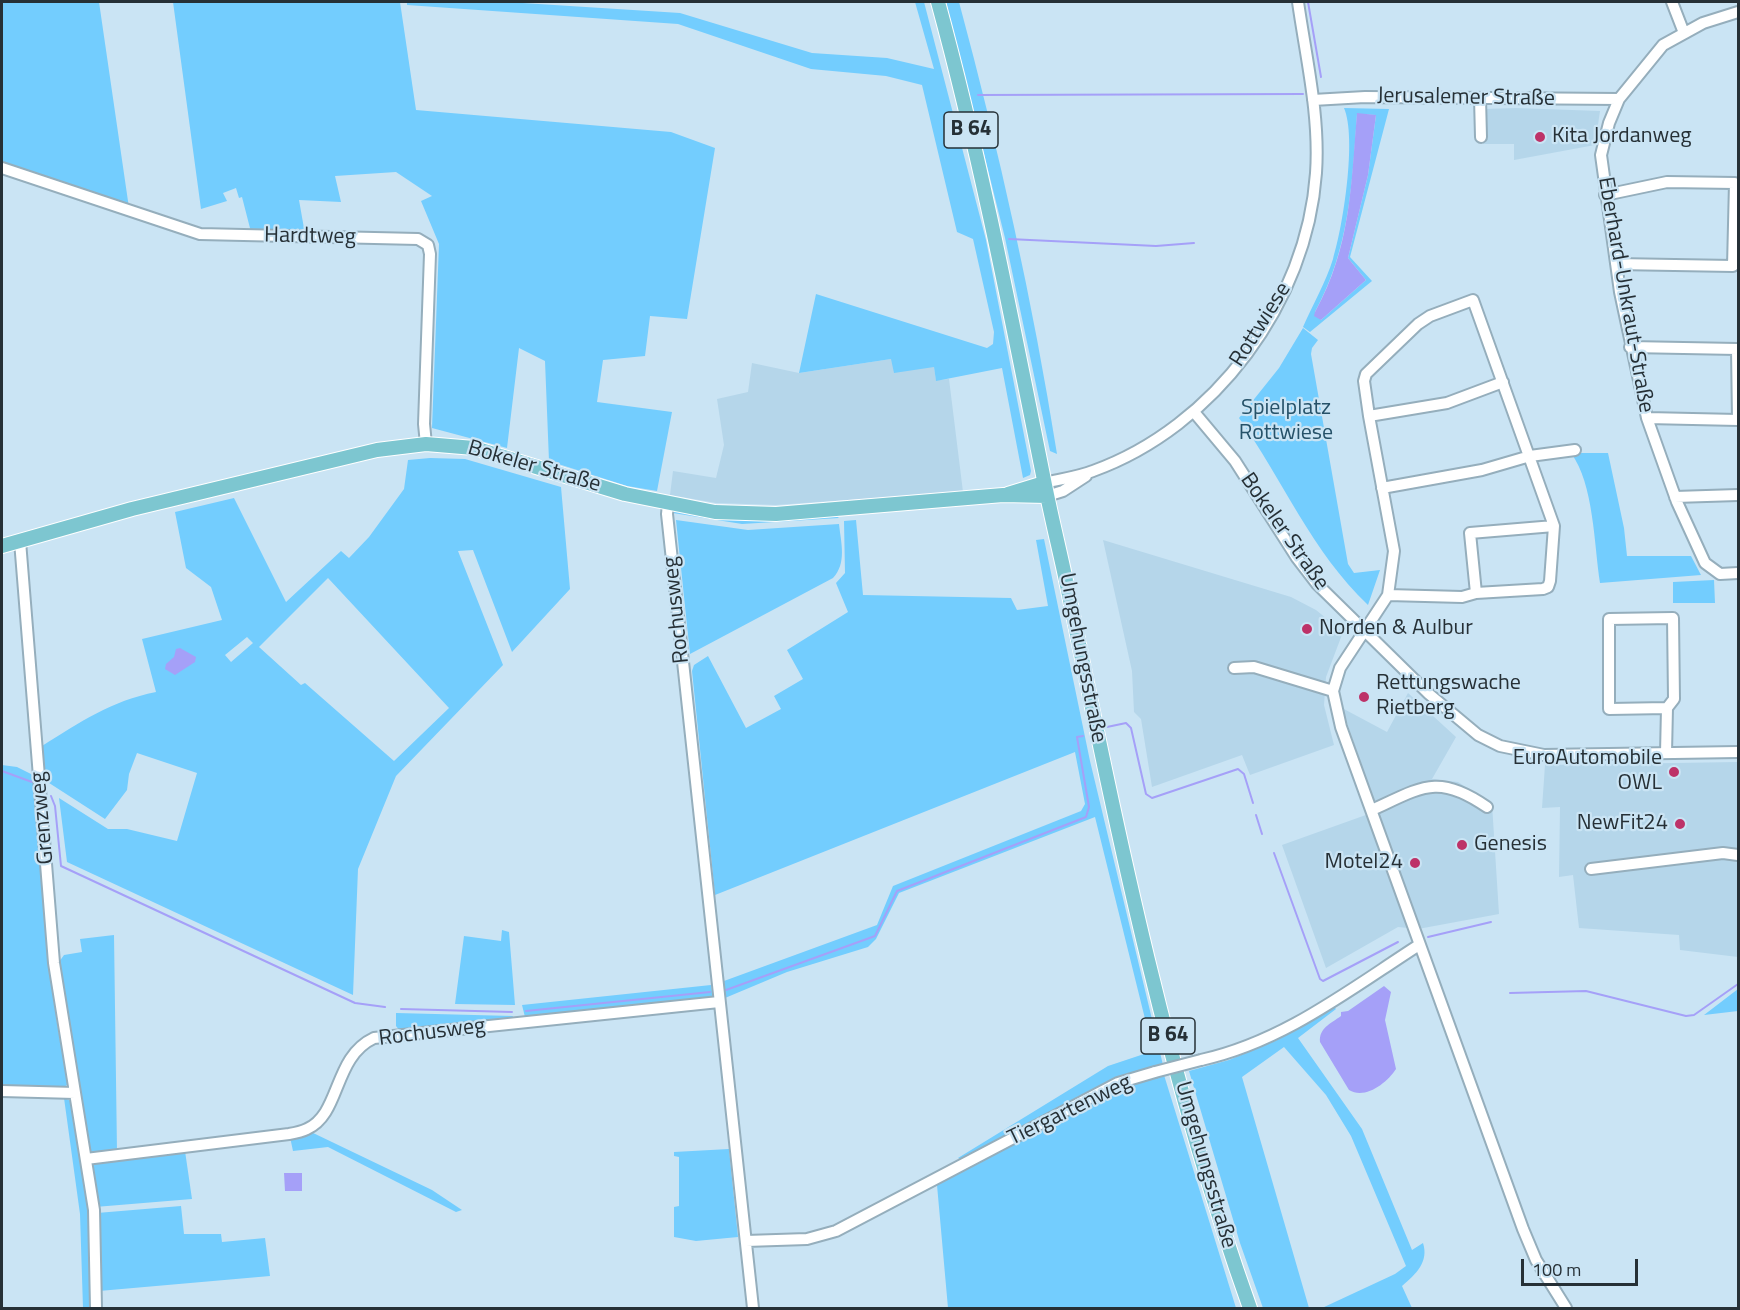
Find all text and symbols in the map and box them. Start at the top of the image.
street label: Jerusalemer Straße [1377,83,1555,113]
road number: B 64 [944,112,998,148]
place label: Kita Jordanweg [1552,124,1692,150]
marker: Kita Jordanweg [1533,130,1547,144]
street label: Eberhard-Unkraut-Straße [1591,175,1659,415]
street label: Hardtweg [264,223,356,251]
street label: Rottwiese [1225,278,1297,372]
park label: Spielplatz Rottwiese [1239,396,1333,448]
street label: Bokeler Straße [465,435,603,499]
street label: Bokeler Straße [1234,468,1334,596]
street label: Rochusweg [658,555,696,665]
street label: Umgehungsstraße [1053,571,1111,745]
place label: Norden & Aulbur [1319,616,1473,642]
marker: Norden & Aulbur [1300,622,1314,636]
place label: Rettungswache Rietberg [1376,671,1521,722]
marker: Rettungswache Rietberg [1357,690,1371,704]
place label: EuroAutomobile OWL [1513,746,1662,798]
marker: EuroAutomobile OWL [1667,765,1681,779]
street label: Grenzweg [26,771,60,865]
place label: NewFit24 [1577,811,1668,837]
marker: NewFit24 [1673,817,1687,831]
place label: Genesis [1474,832,1547,858]
marker: Genesis [1455,838,1469,852]
place label: Motel24 [1325,850,1403,876]
marker: Motel24 [1408,856,1422,870]
street label: Rochusweg [377,1013,487,1053]
road number: B 64 [1141,1018,1195,1054]
street label: Tiergartenweg [1004,1070,1136,1152]
street label: Umgehungsstraße [1169,1079,1241,1251]
scale bar [1524,1247,1641,1285]
text: 100 m [1532,1256,1581,1283]

